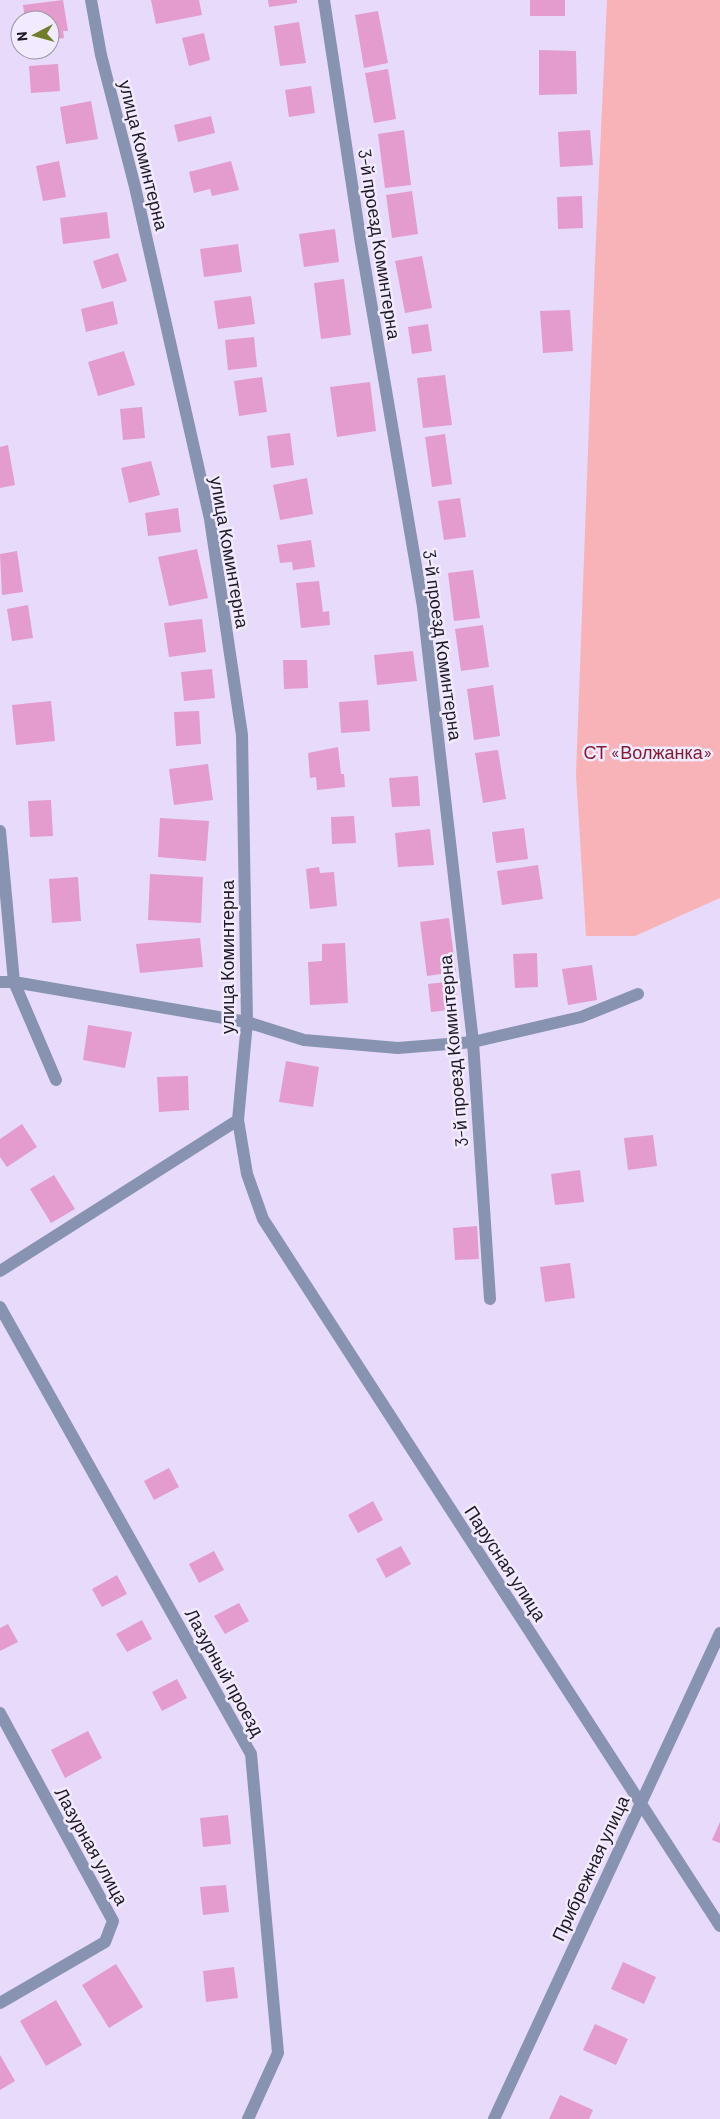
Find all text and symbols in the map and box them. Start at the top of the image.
north arrow [10,10,60,60]
text: N [13,31,31,42]
street label: улица Коминтерна [115,78,174,233]
street label: 3-й проезд Коминтерна [354,147,406,342]
street label: улица Коминтерна [206,474,254,631]
street label: 3-й проезд Коминтерна [419,548,467,743]
park label: СТ «Волжанка» [584,741,712,763]
street label: улица Коминтерна [216,879,238,1034]
street label: 3-й проезд Коминтерна [434,953,472,1148]
street label: Парусная улица [460,1501,552,1626]
street label: Лазурный проезд [181,1604,269,1740]
street label: Лазурная улица [51,1783,134,1910]
street label: Прибрежная улица [547,1791,634,1944]

